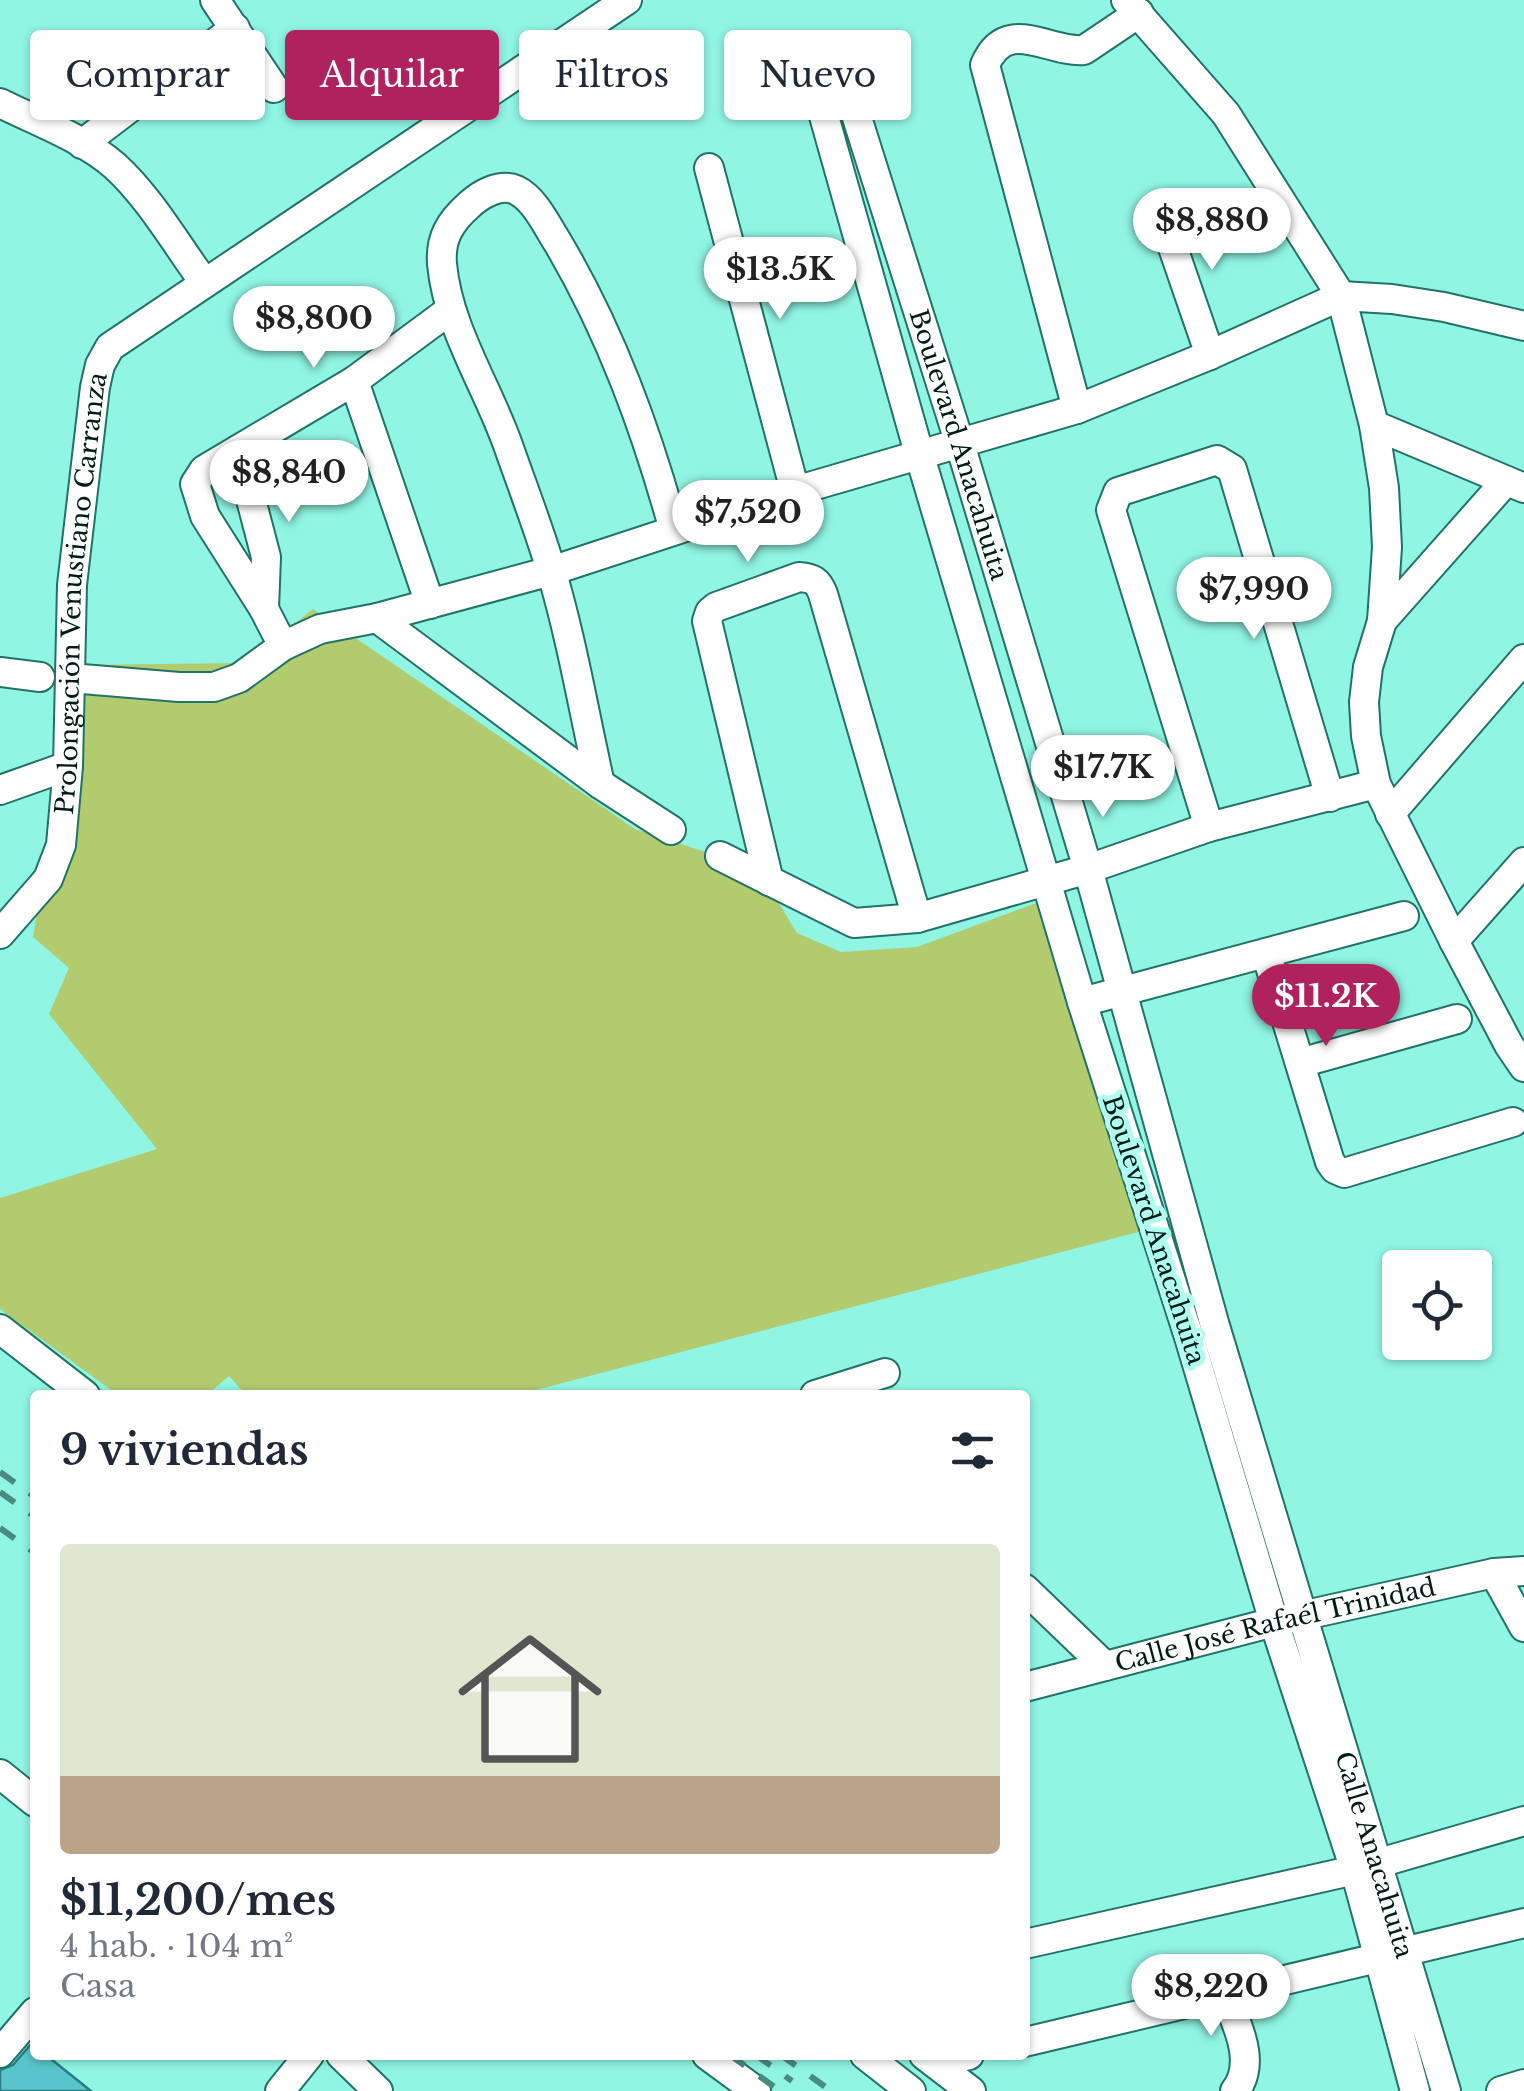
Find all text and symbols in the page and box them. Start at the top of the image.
chip: Comprar [30,30,265,120]
chip: Alquilar [285,30,499,120]
chip: Filtros [519,30,704,120]
chip: Nuevo [724,30,911,120]
pin: $8,880 [1131,188,1293,273]
text: $8,880 [1155,200,1269,240]
pin: $13.5K [699,237,861,322]
text: $13.5K [726,249,834,289]
pin: $8,800 [233,286,395,371]
text: $8,800 [255,298,373,338]
street label: Boulevard Anacahuita [903,305,1016,584]
street label: Prolongación Venustiano Carranza [48,369,113,816]
pin: $8,840 [208,440,370,525]
text: $8,840 [231,452,347,492]
pin: $7,520 [667,480,829,565]
text: $7,520 [694,492,802,532]
pin: $7,990 [1173,557,1335,642]
text: $7,990 [1199,569,1309,609]
pin: $17.7K [1022,735,1184,820]
text: $17.7K [1053,747,1153,787]
pin: $11.2K [1245,964,1407,1049]
text: $11.2K [1274,976,1378,1016]
street label: Boulevard Anacahuita [1096,1091,1212,1369]
map controls [1382,1250,1492,1360]
button: locate [1382,1250,1492,1360]
icon: filters [945,1423,1000,1478]
text: 9 viviendas [60,1424,308,1476]
street label: Calle José Rafaél Trinidad [1112,1571,1439,1678]
icon: home [440,1609,620,1789]
street label: Calle Anacahuita [1329,1748,1420,1962]
text: $11,200/mes [60,1874,336,1926]
text: 4 hab. · 104 m² [60,1926,293,1966]
pin: $8,220 [1130,1954,1292,2039]
text: Casa [60,1966,136,2006]
text: $8,220 [1153,1966,1269,2006]

